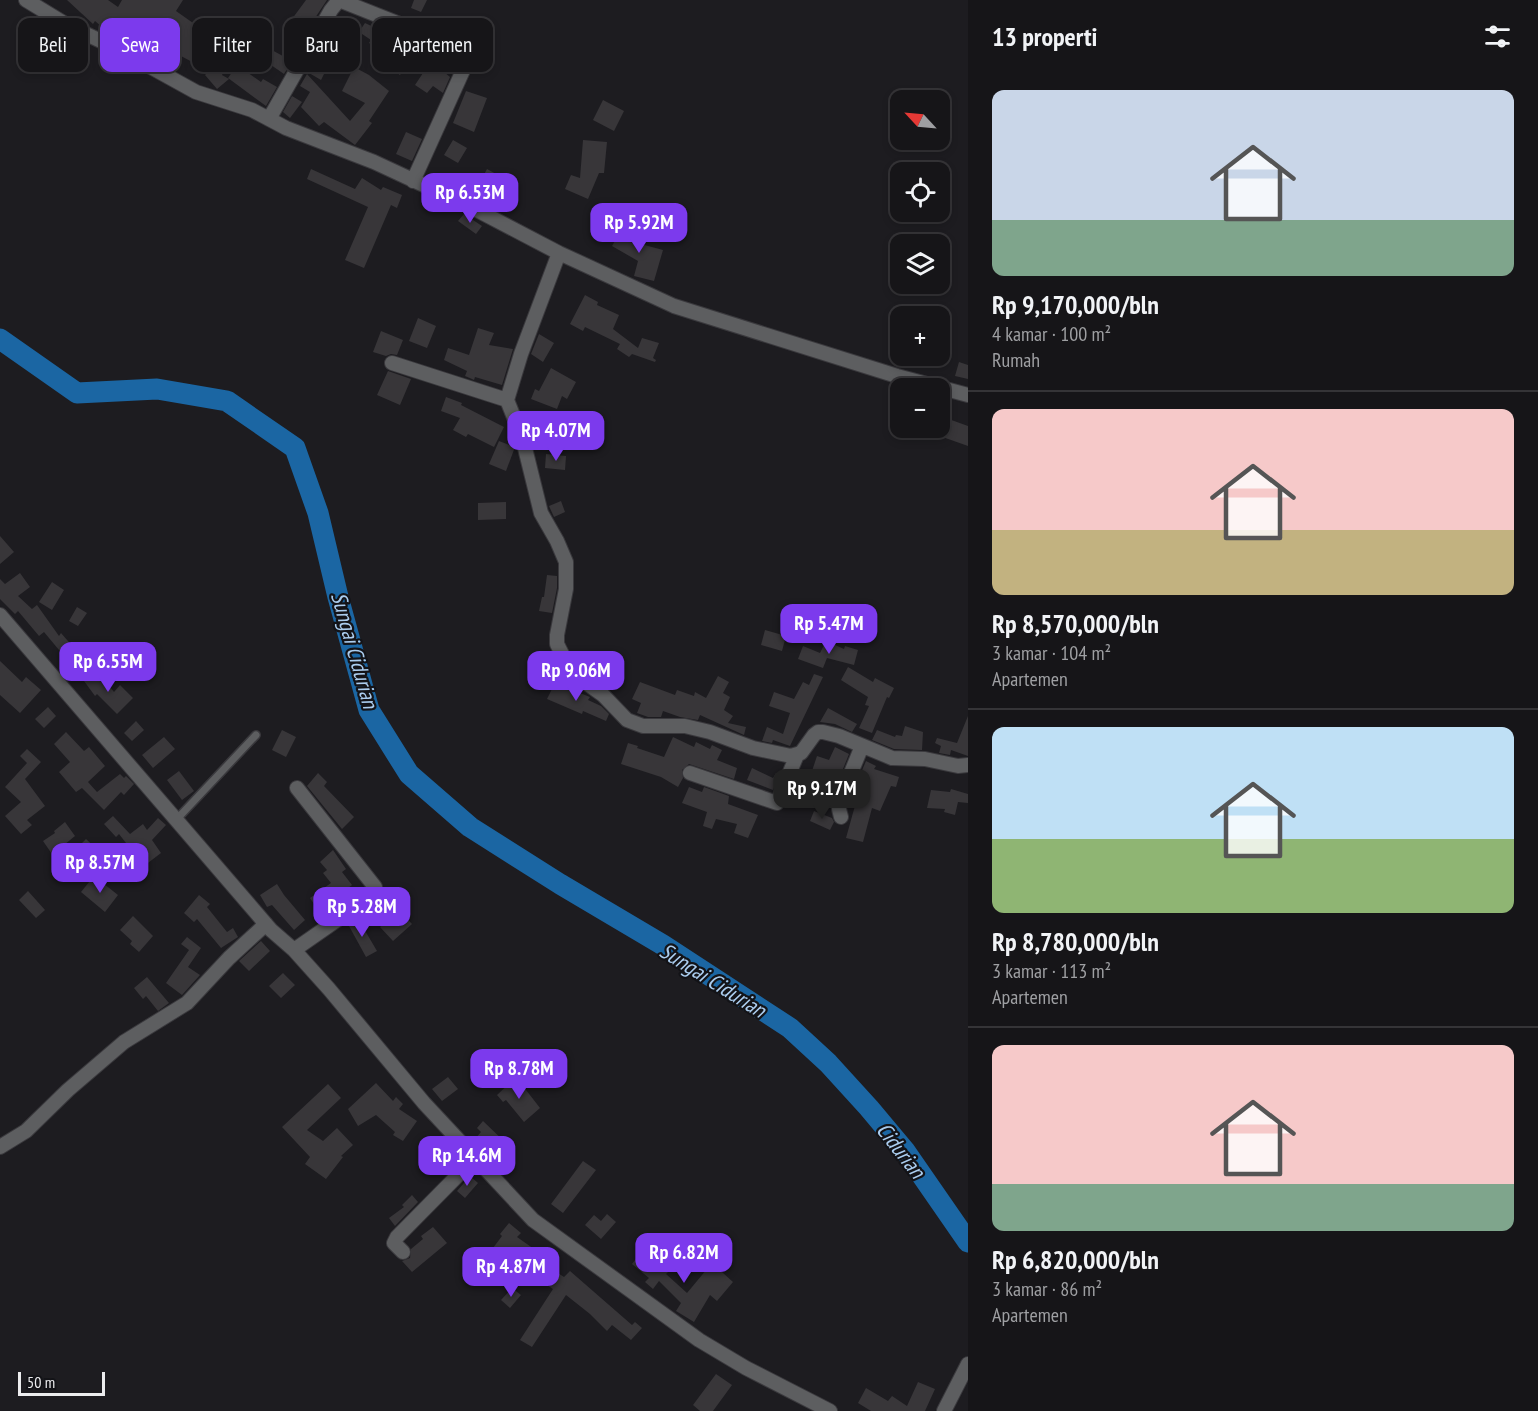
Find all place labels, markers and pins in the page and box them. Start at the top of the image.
pin: Rp 6.53M [408,173,532,224]
pin: Rp 5.92M [577,203,701,254]
pin: Rp 4.07M [494,411,618,462]
pin: Rp 5.47M [767,604,891,655]
pin: Rp 6.55M [46,642,170,693]
pin: Rp 9.06M [514,651,638,702]
pin: Rp 9.17M [760,769,884,820]
pin: Rp 8.57M [38,843,162,894]
pin: Rp 5.28M [300,887,424,938]
pin: Rp 8.78M [457,1049,581,1100]
pin: Rp 14.6M [405,1136,529,1187]
pin: Rp 6.82M [622,1233,746,1284]
pin: Rp 4.87M [449,1247,573,1298]

